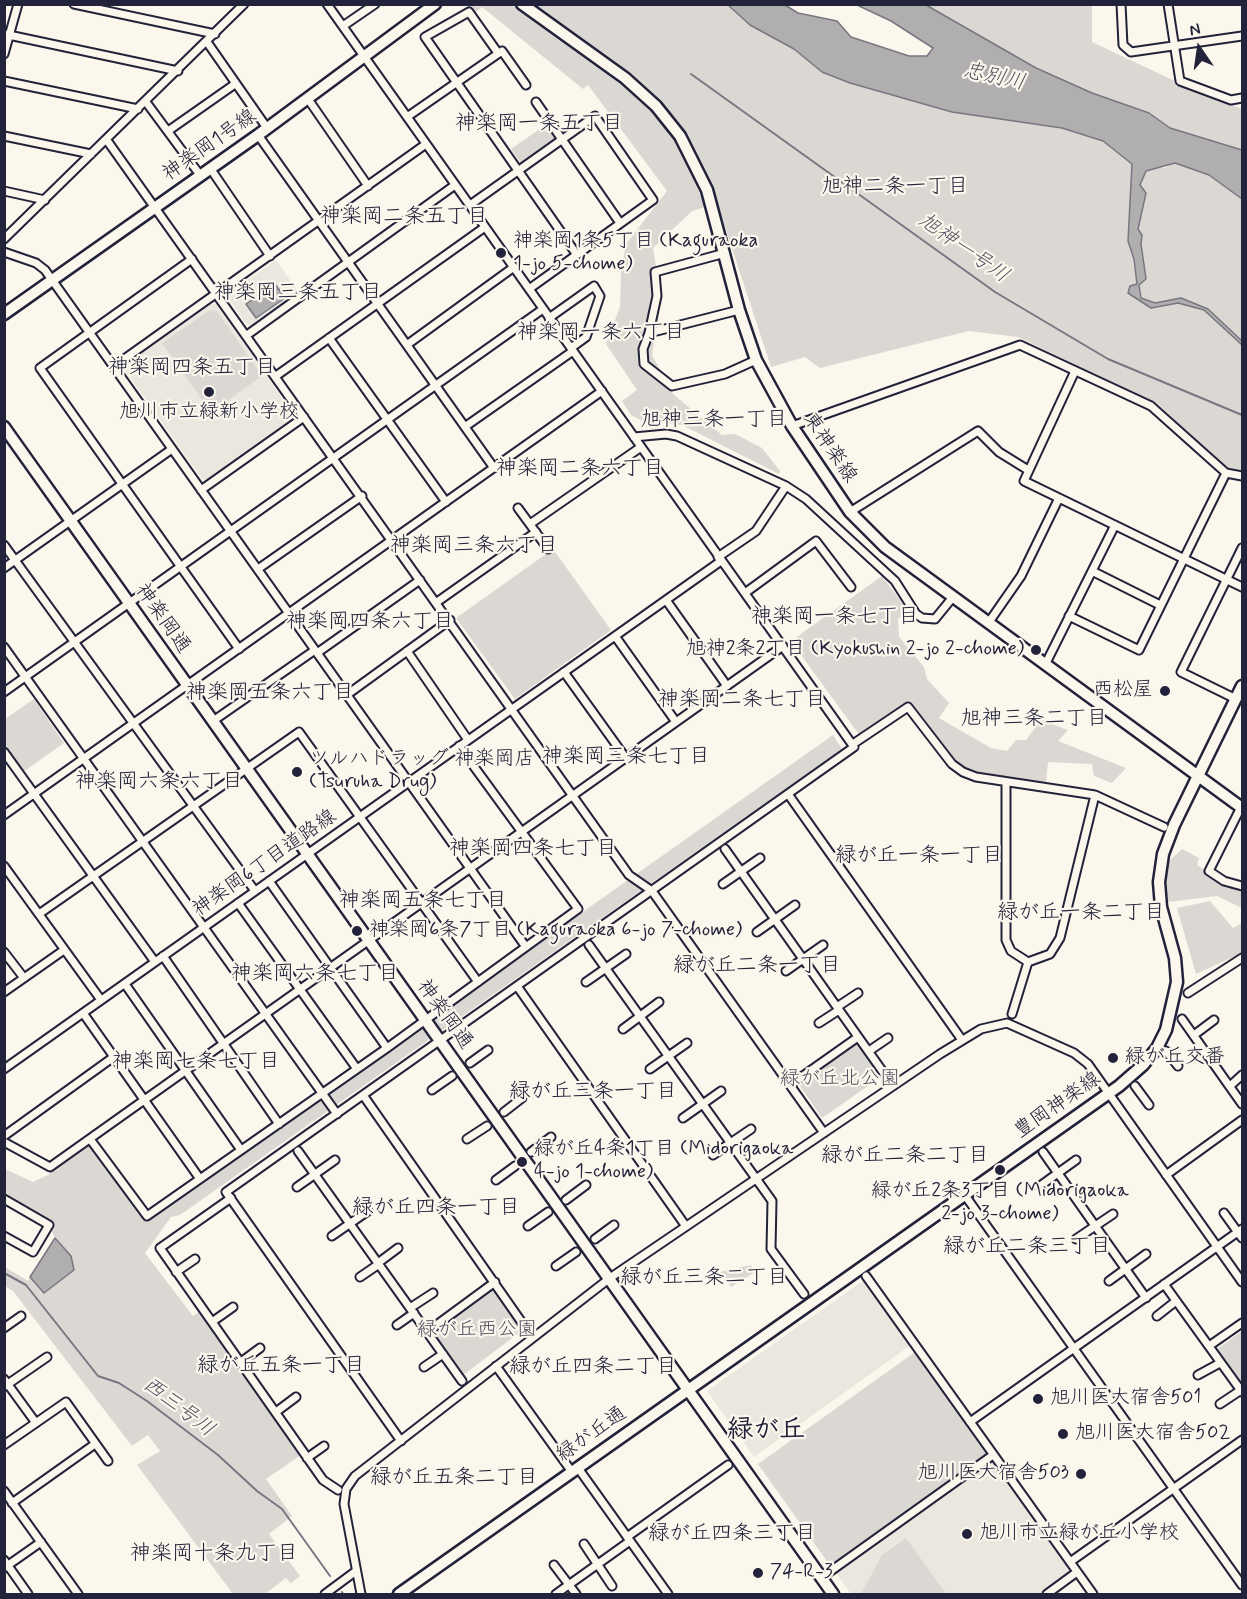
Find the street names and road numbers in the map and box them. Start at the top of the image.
street label: 神楽岡1号線 [158,105,262,187]
street label: 東神楽線 [797,408,861,488]
street label: 神楽岡通 [129,579,195,659]
street label: 神楽岡6丁目道路線 [188,805,342,923]
street label: 神楽岡通 [411,976,477,1054]
street label: 豊岡神楽線 [1010,1067,1106,1145]
street label: 緑が丘通 [552,1402,632,1468]

